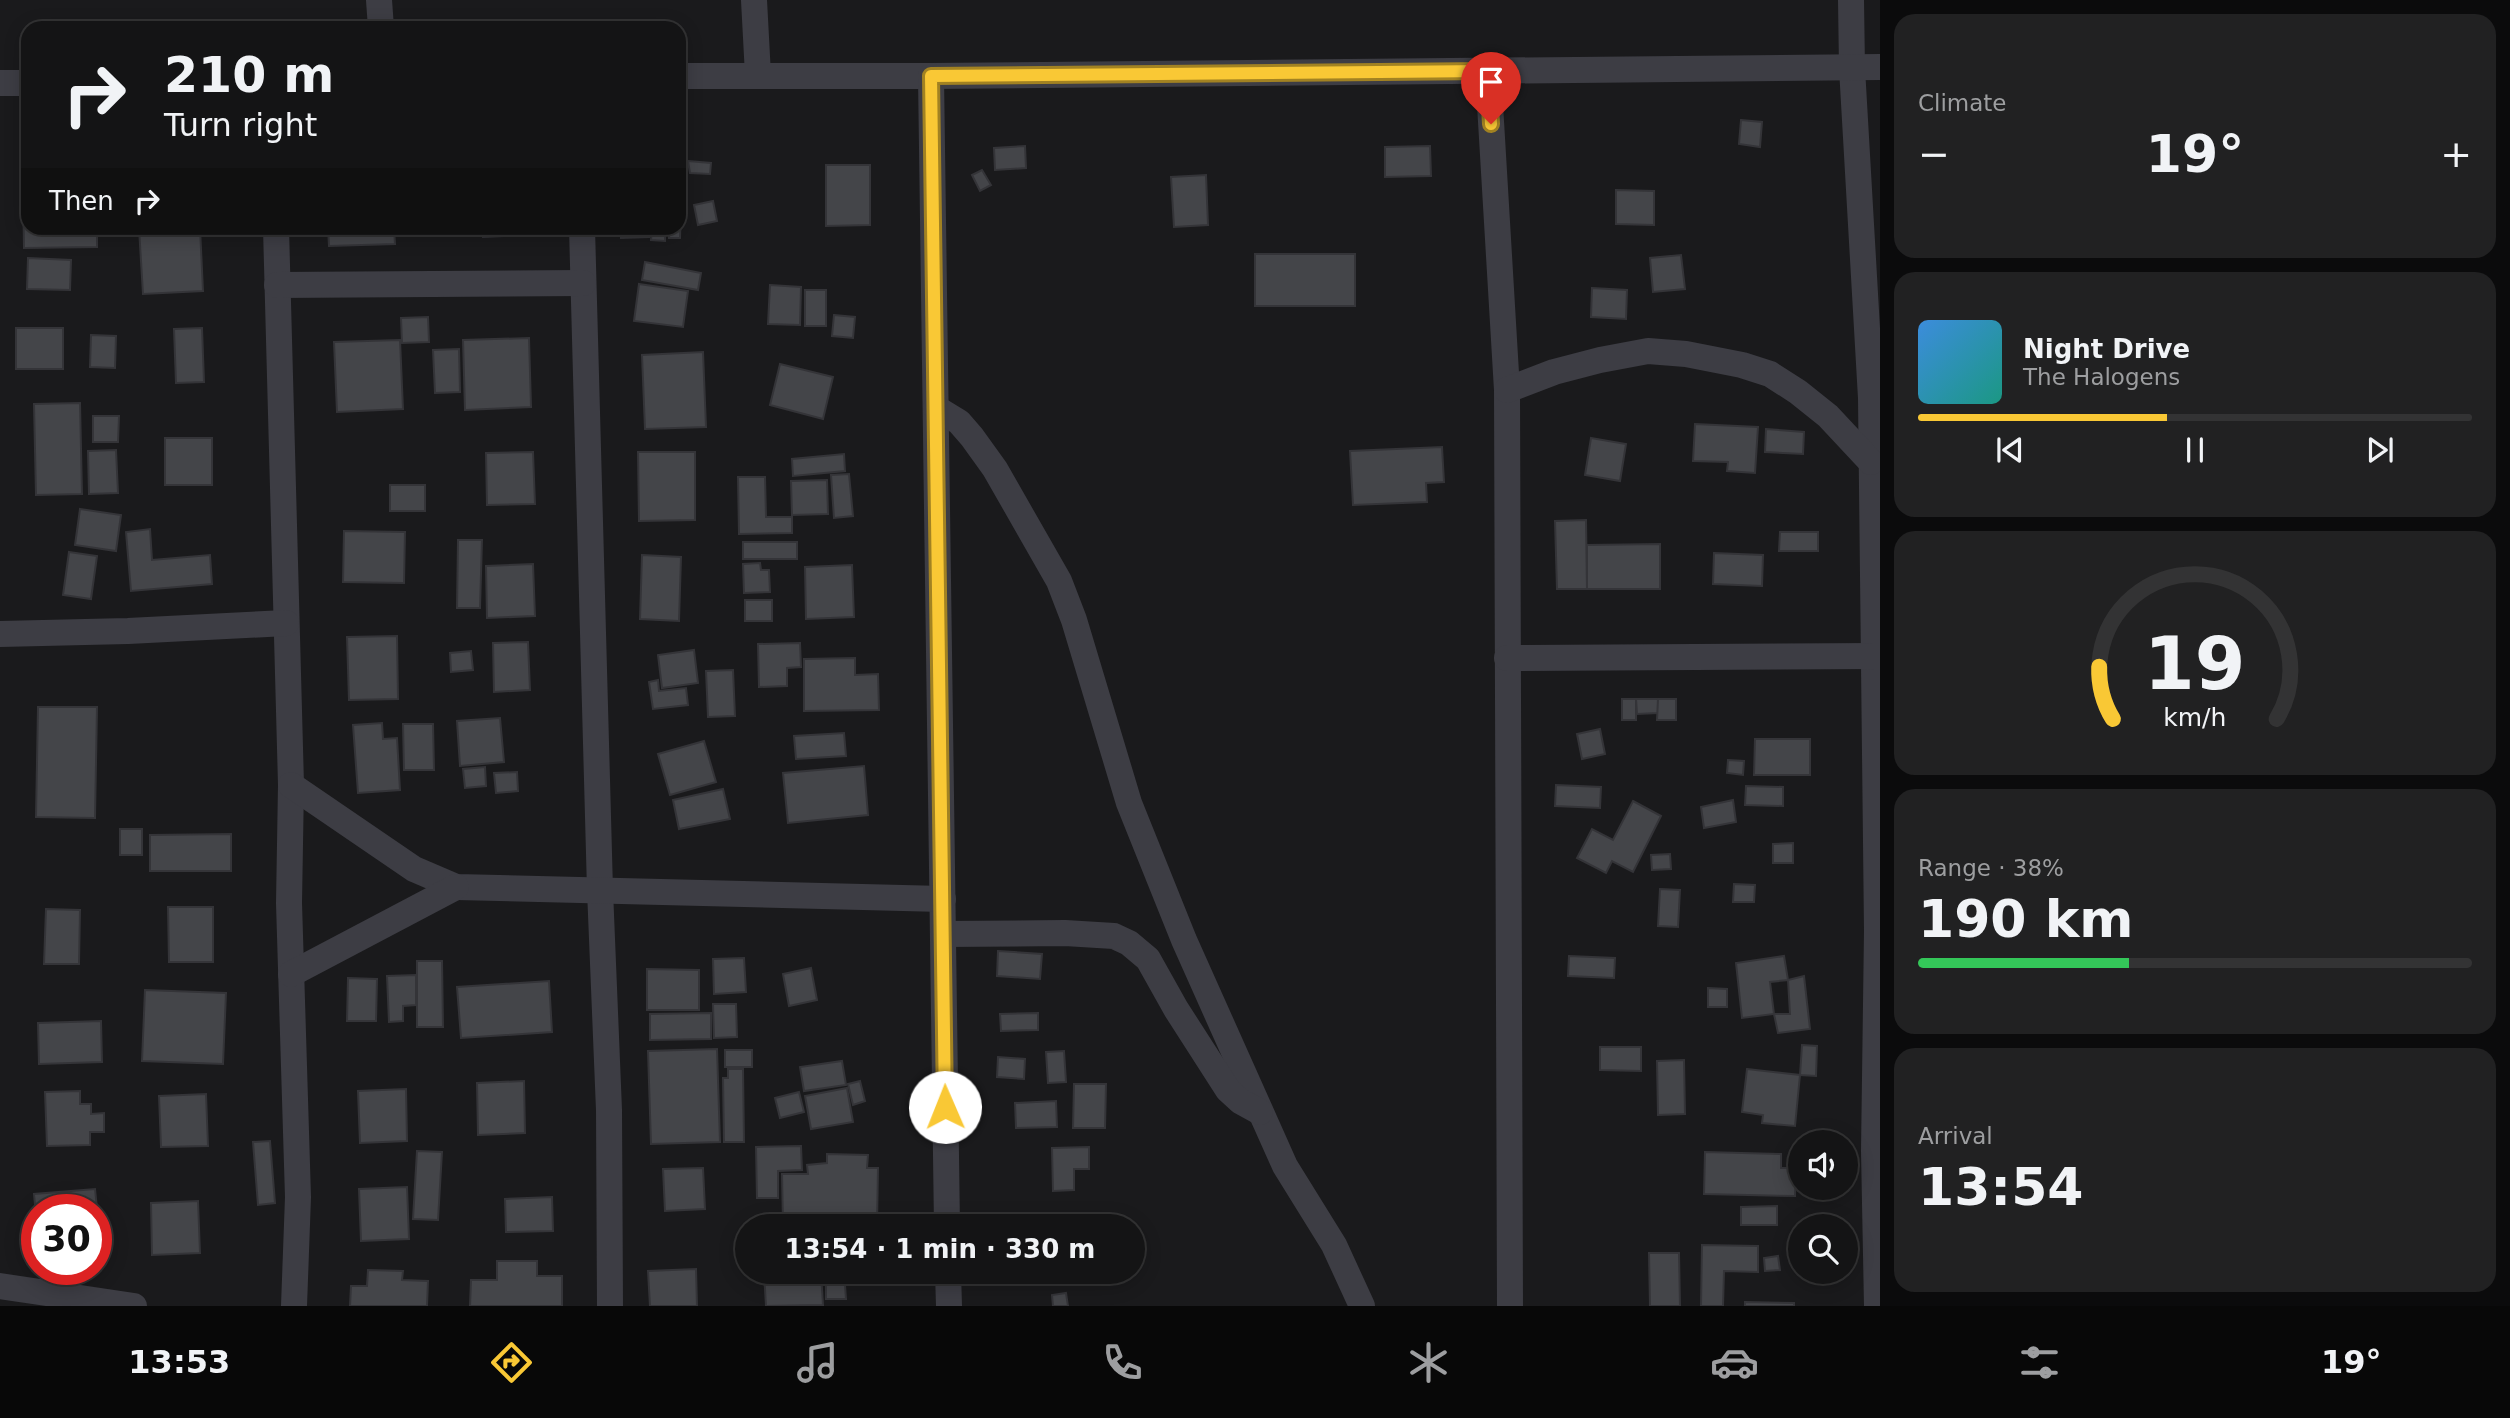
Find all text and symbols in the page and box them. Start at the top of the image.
text: 210 m [164,47,334,104]
icon: right [49,49,140,140]
pin [1461,52,1521,124]
icon: arrive [1472,63,1510,101]
text: Climate [1918,90,2007,116]
text: Turn right [164,106,317,144]
text: 19° [2146,124,2244,184]
text: − [1918,132,1950,176]
text: + [2440,132,2472,176]
icon: right [128,182,166,220]
text: Then [49,186,114,216]
text: Night Drive [2023,334,2190,364]
text: The Halogens [2023,364,2180,390]
icon: previous [1991,431,2029,469]
icon: pause [2176,431,2214,469]
icon: next [2361,431,2399,469]
text: 19 [2144,621,2246,706]
text: km/h [2163,703,2227,732]
text: Range · 38% [1918,855,2064,881]
text: 190 km [1918,889,2133,949]
position arrow [908,1070,982,1144]
text: Arrival [1918,1123,1993,1149]
map controls [1788,1130,1858,1284]
button: sound [1788,1130,1858,1200]
text: 13:54 [1918,1157,2084,1217]
speed limit sign: 30 [21,1194,112,1285]
button: search [1788,1214,1858,1284]
text: 13:54 · 1 min · 330 m [785,1234,1095,1264]
icon: directions [487,1338,536,1387]
icon: music [793,1338,842,1387]
icon: phone [1098,1338,1147,1387]
icon: climate [1404,1338,1453,1387]
icon: car [1710,1338,1759,1387]
icon: filters [2015,1338,2064,1387]
text: 13:53 [128,1343,230,1381]
text: 19° [2321,1343,2382,1381]

